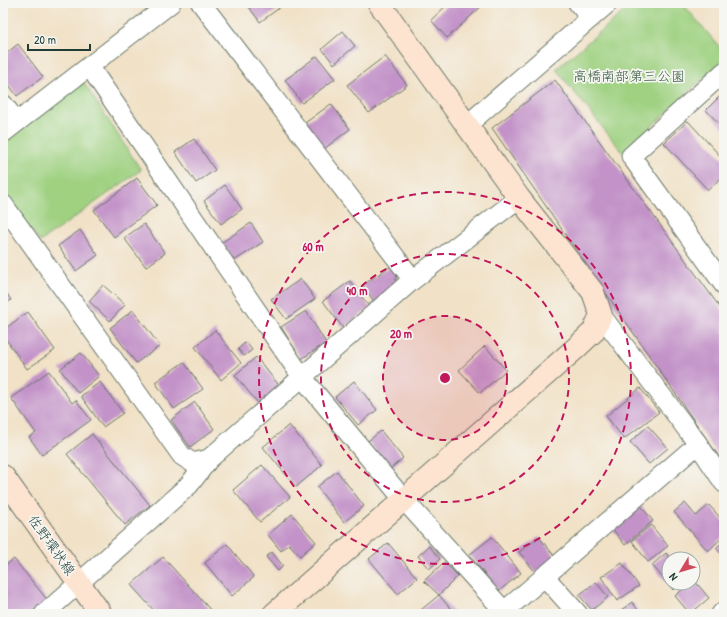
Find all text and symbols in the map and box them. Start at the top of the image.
scale bar [28,26,90,52]
text: 20 m [34,31,56,48]
park label: 高橋南部第三公園 [573,66,685,85]
text: 60 m [302,238,324,255]
text: 40 m [347,282,367,299]
text: 20 m [390,325,412,342]
centre of rings [438,371,452,385]
street label: 佐野環状線 [25,511,80,579]
north arrow [661,551,701,591]
text: N [666,570,680,584]

